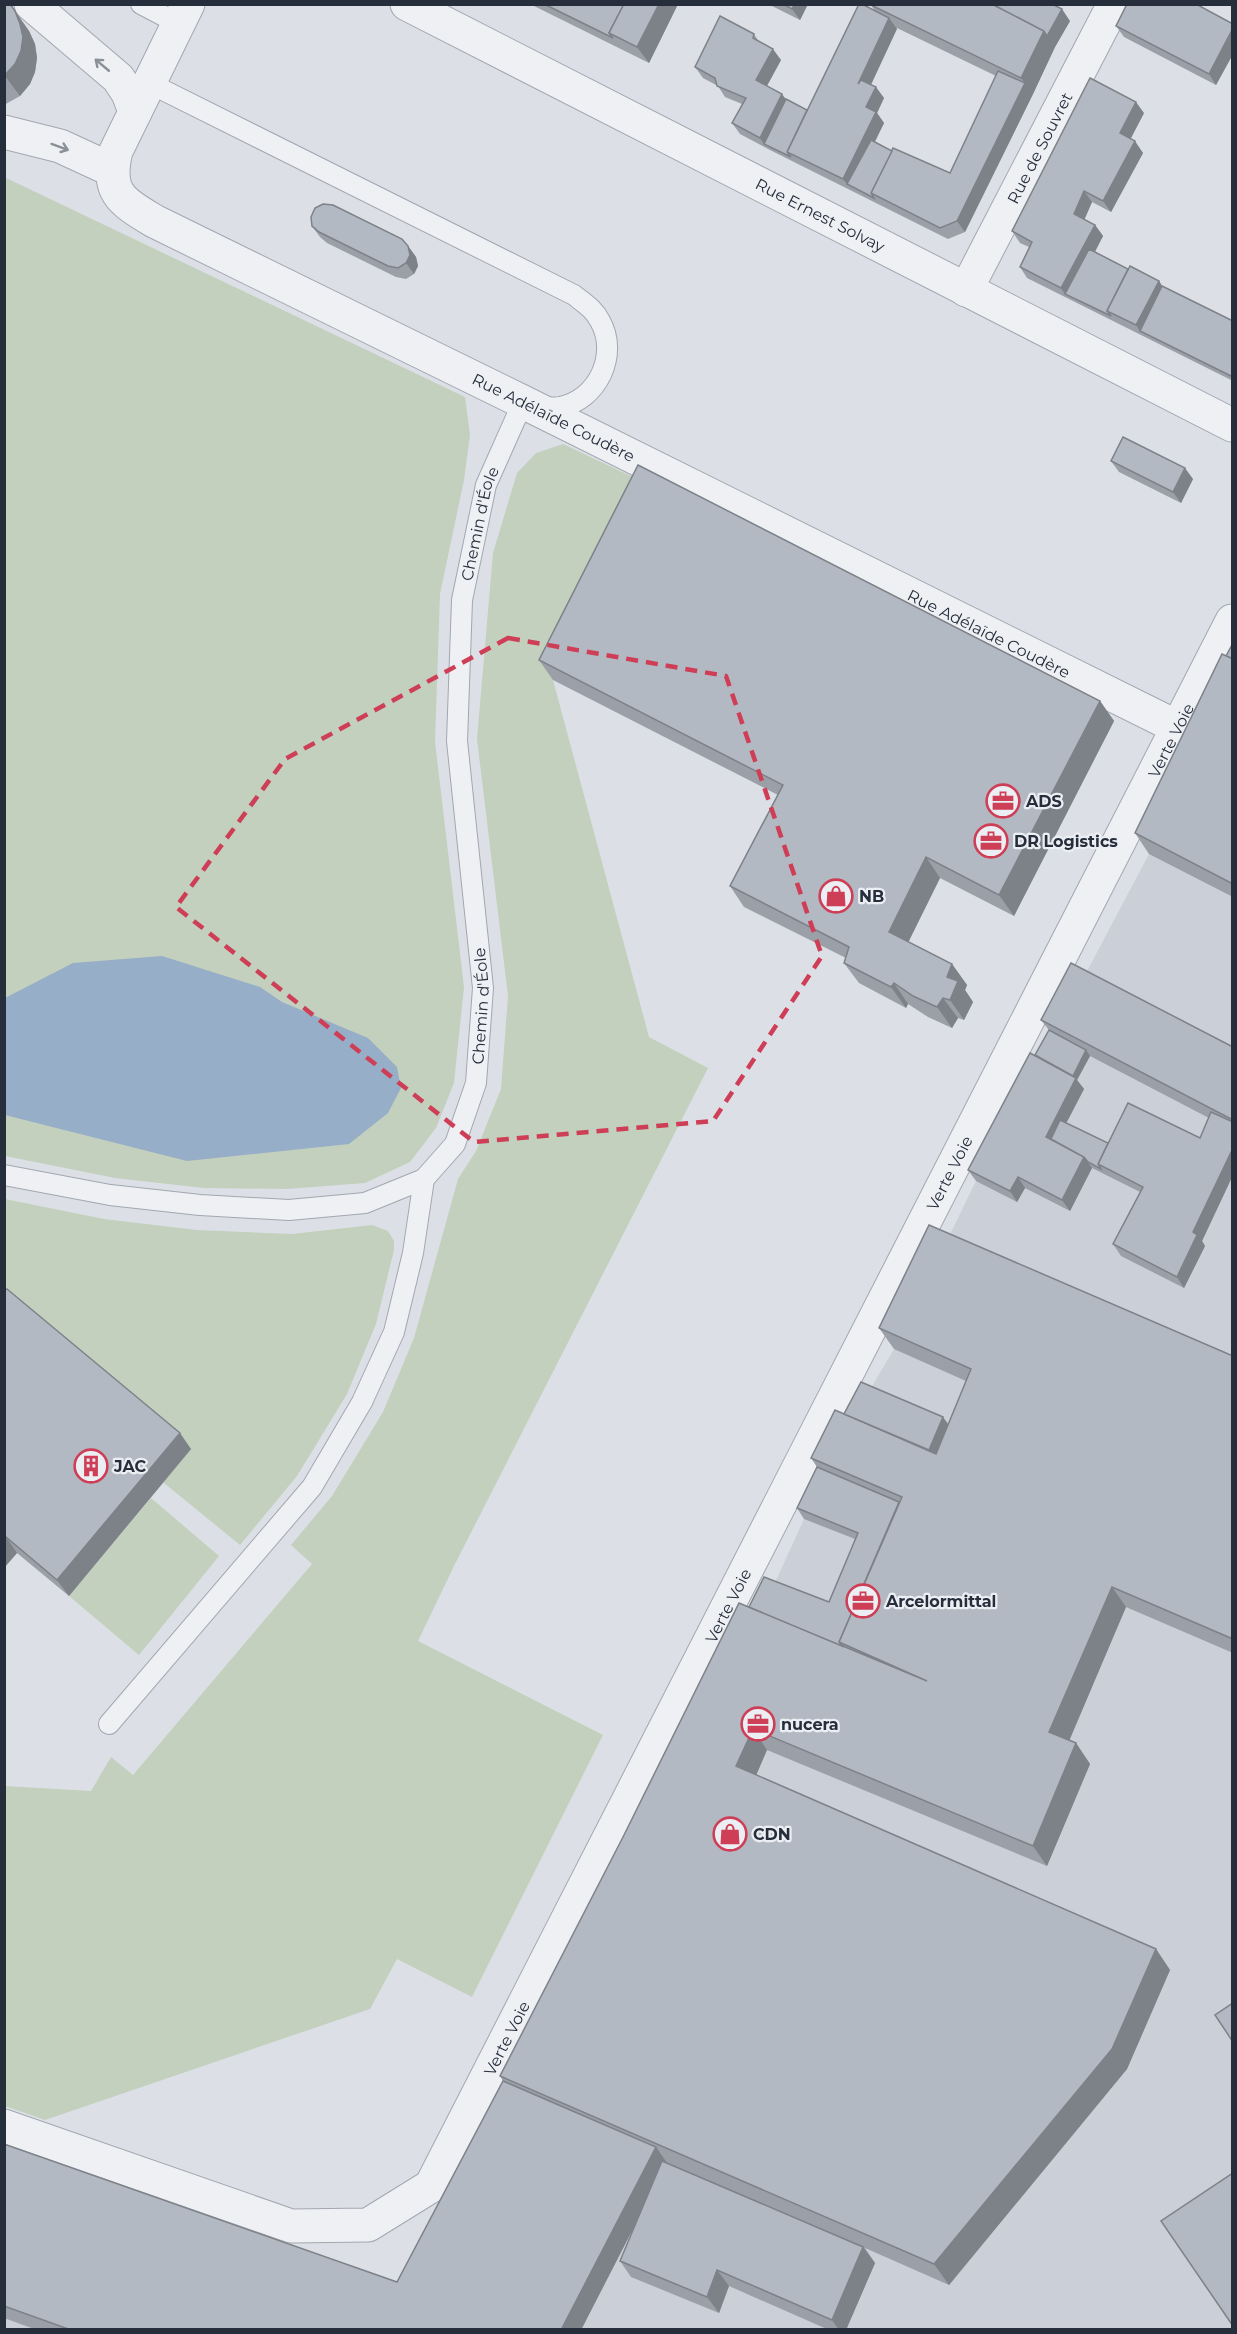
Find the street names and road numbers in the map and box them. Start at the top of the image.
street label: Rue de Souvret [1003,89,1076,207]
street label: Rue Ernest Solvay [752,174,888,256]
street label: Rue Adélaïde Coudère [469,369,638,466]
street label: Chemin d'Éole [457,463,503,582]
street label: Rue Adélaïde Coudère [904,585,1073,682]
street label: Verte Voie [1144,700,1198,781]
street label: Chemin d'Éole [468,947,493,1065]
street label: Verte Voie [923,1133,976,1213]
street label: Verte Voie [701,1565,755,1646]
street label: Verte Voie [480,1998,534,2079]

